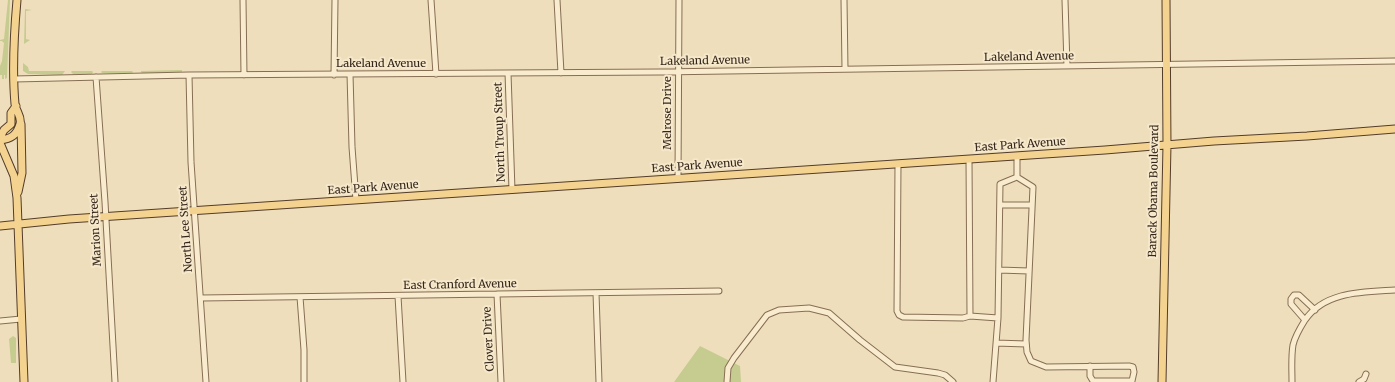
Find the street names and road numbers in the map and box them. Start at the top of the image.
street label: Lakeland Avenue [984,50,1074,64]
street label: Lakeland Avenue [660,54,750,68]
street label: Lakeland Avenue [336,57,426,71]
street label: Melrose Drive [661,76,675,150]
street label: North Troup Street [492,82,508,182]
street label: Barack Obama Boulevard [1146,125,1162,257]
street label: East Park Avenue [974,135,1066,155]
street label: East Park Avenue [651,156,743,176]
street label: East Park Avenue [327,178,419,198]
street label: North Lee Street [176,185,196,273]
street label: Marion Street [87,193,105,267]
street label: East Cranford Avenue [403,277,517,293]
street label: Clover Drive [481,306,497,372]

